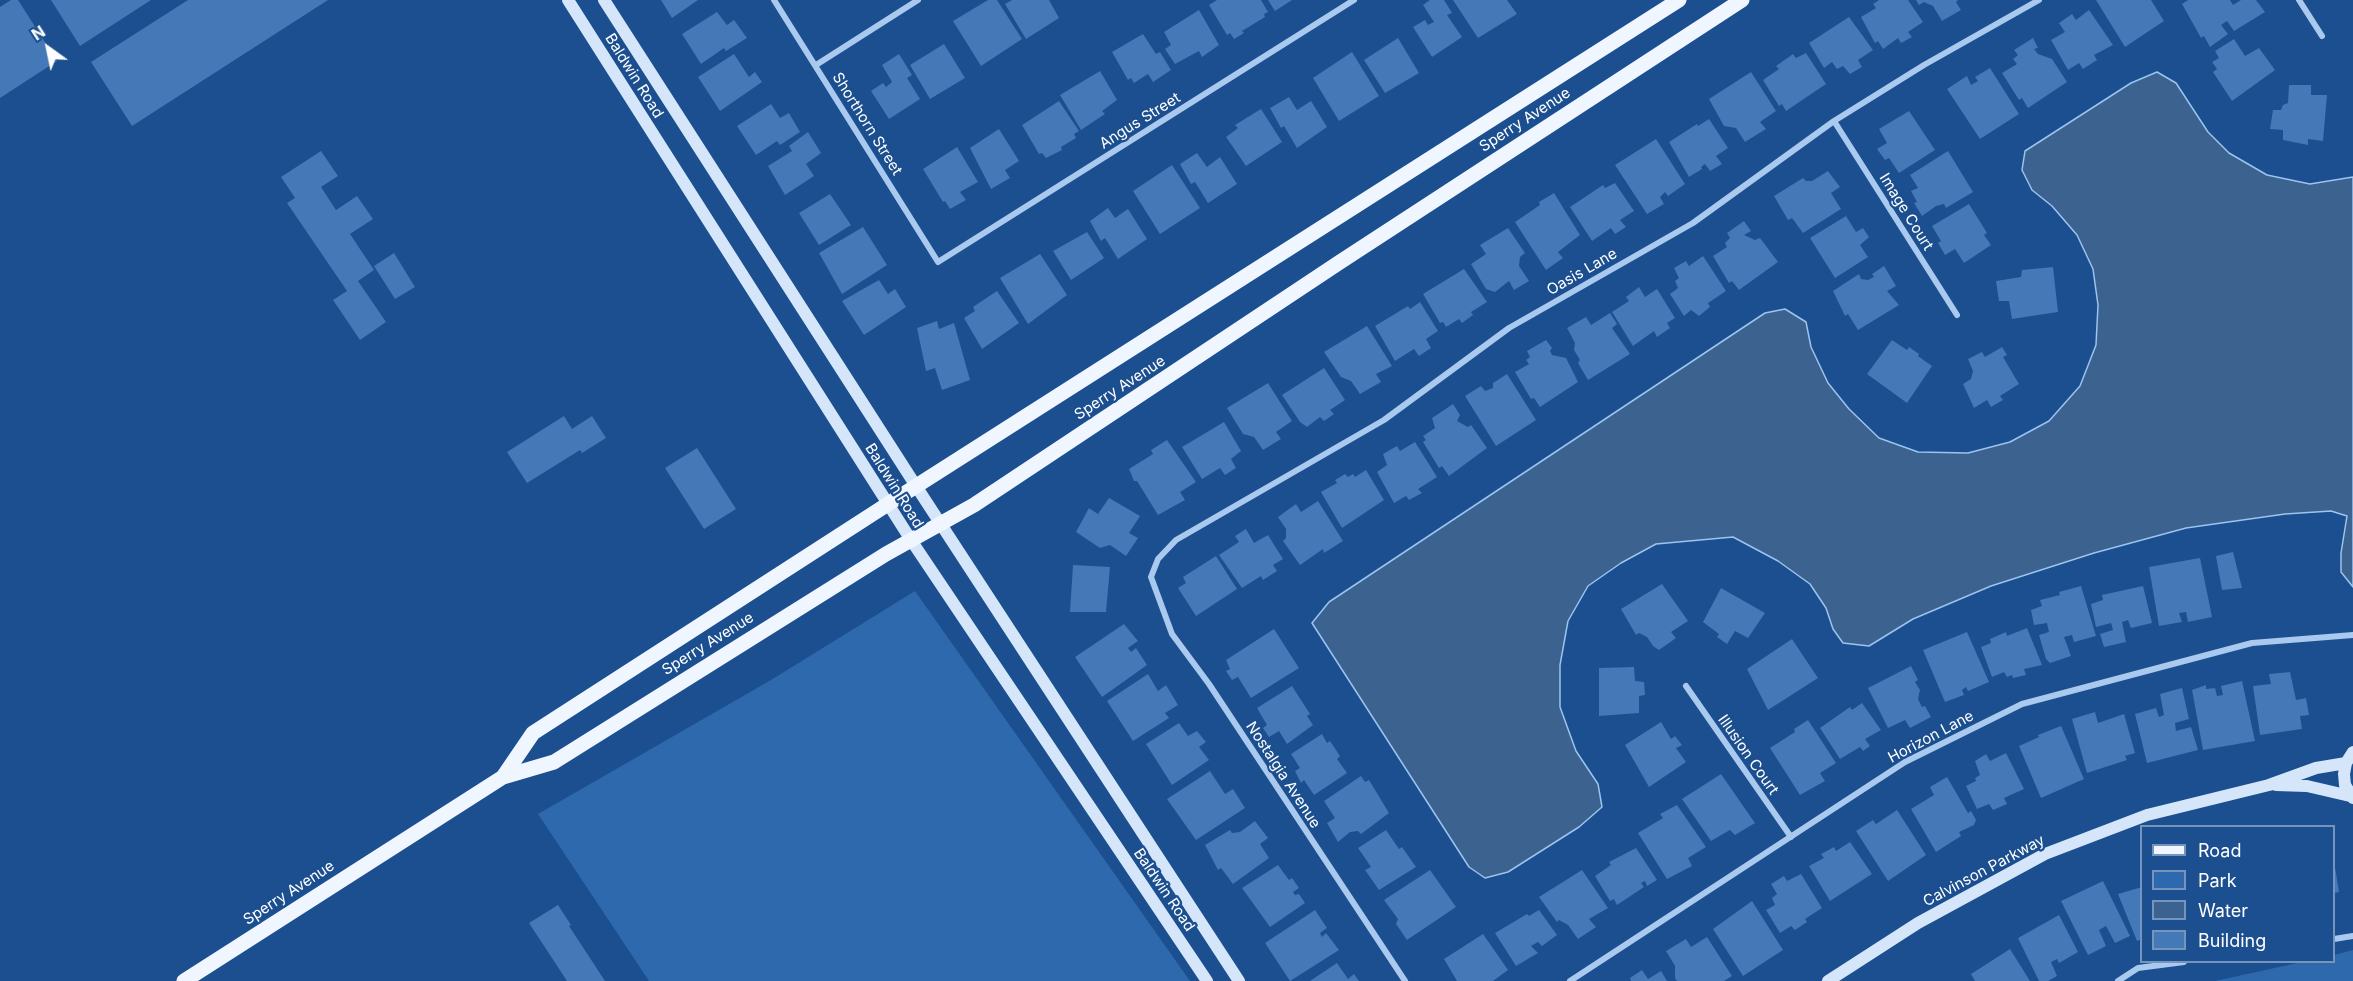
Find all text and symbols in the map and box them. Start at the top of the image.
north arrow [18,18,78,78]
text: N [28,21,49,45]
street label: Baldwin Road [601,30,667,122]
street label: Shorthorn Street [828,69,906,179]
street label: Sperry Avenue [1476,84,1574,156]
street label: Angus Street [1096,89,1184,153]
street label: Image Court [1875,170,1937,254]
street label: Oasis Lane [1544,245,1620,299]
street label: Sperry Avenue [1071,352,1169,424]
street label: Baldwin Road [861,440,927,532]
street label: Sperry Avenue [659,609,757,679]
street label: Horizon Lane [1885,707,1977,767]
street label: Illusion Court [1714,712,1782,798]
street label: Nostalgia Avenue [1242,718,1324,832]
legend [2140,825,2335,963]
street label: Calvinson Parkway [1920,831,2048,911]
text: Road [2198,840,2241,861]
street label: Baldwin Road [1130,845,1198,935]
street label: Sperry Avenue [240,857,338,929]
text: Park [2198,870,2237,891]
text: Water [2198,900,2248,921]
text: Building [2198,930,2266,951]

